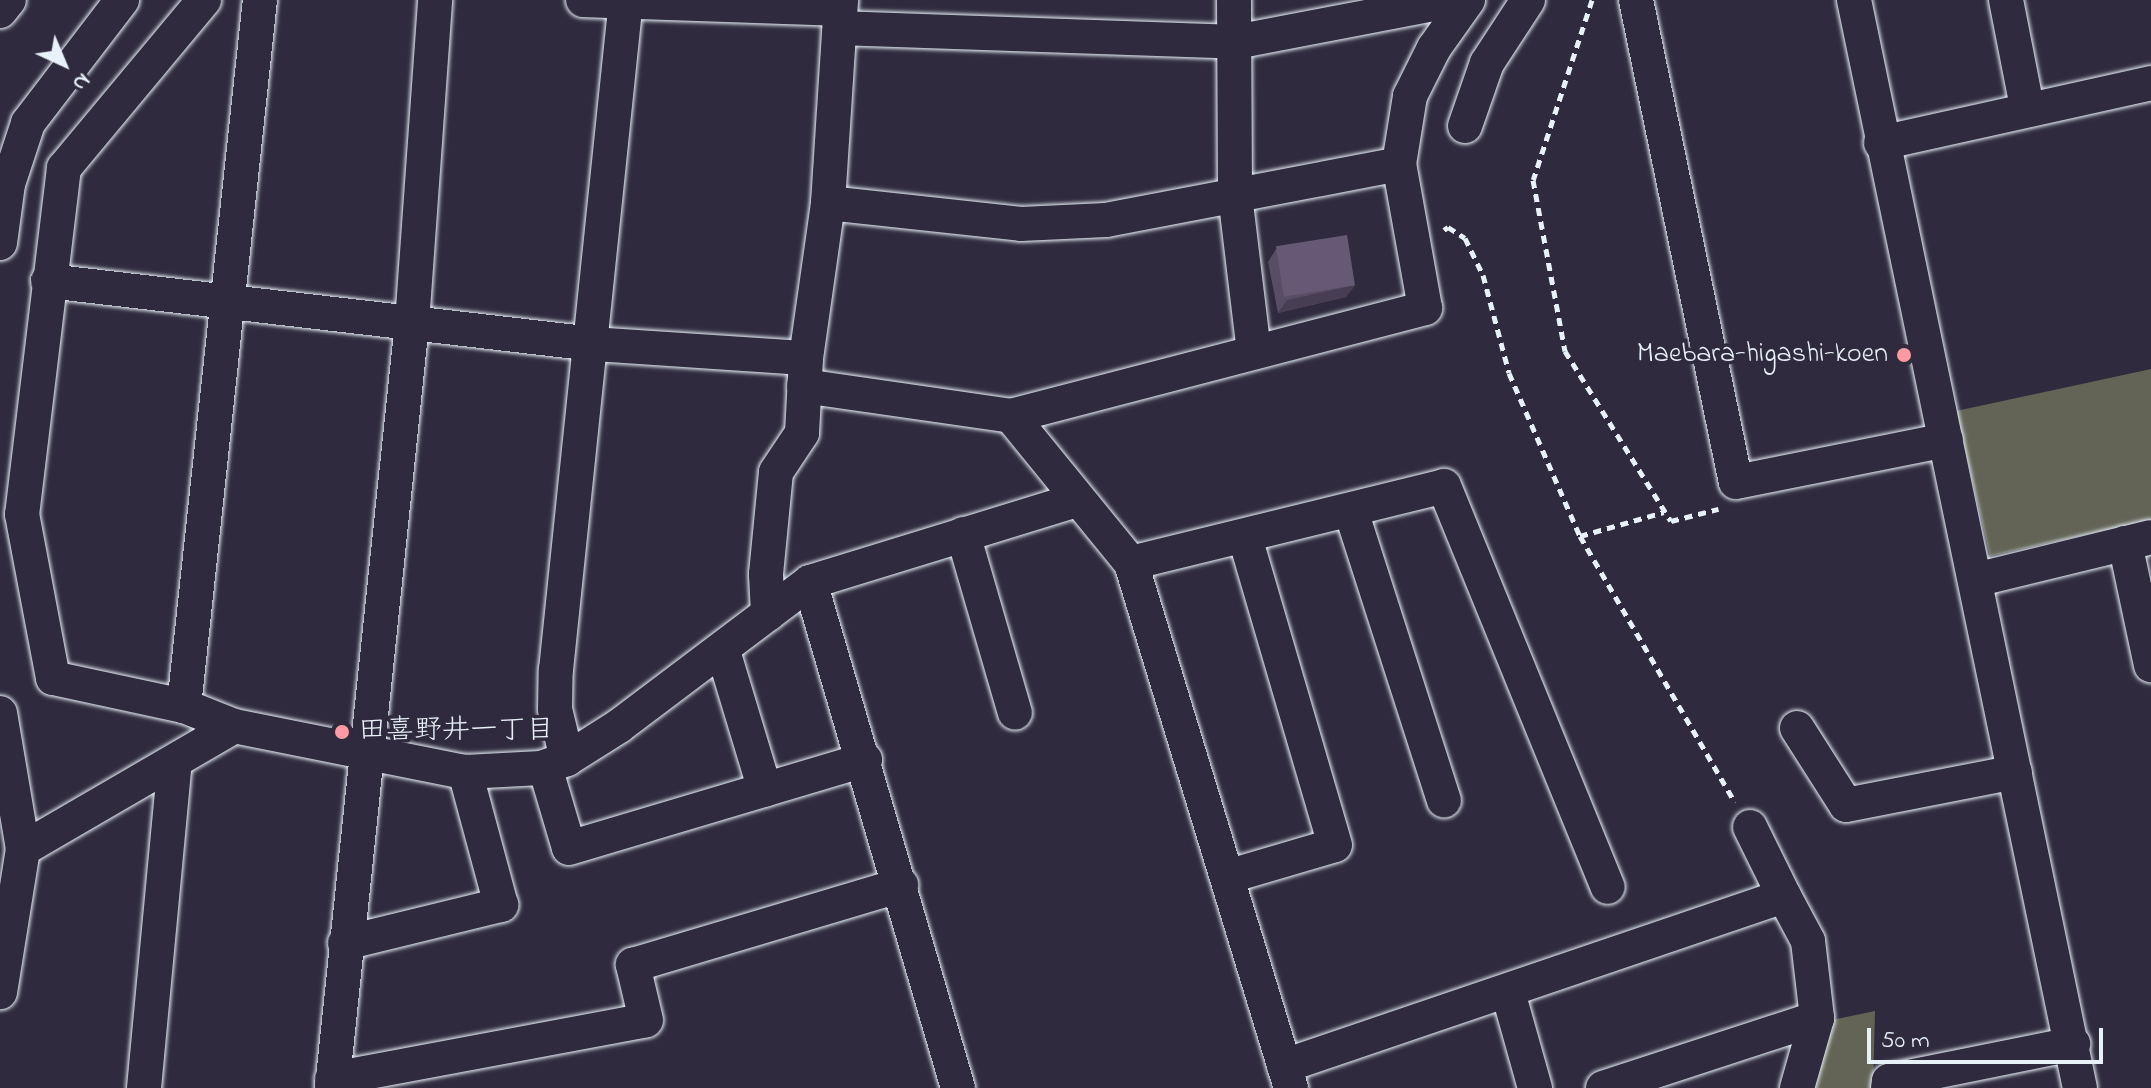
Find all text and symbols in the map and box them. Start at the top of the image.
north arrow [24,24,104,104]
text: N [64,65,97,98]
place label: Maebara-higashi-koen [1637,338,1888,372]
marker: Maebara-higashi-koen [1895,346,1913,364]
place label: 田喜野井一丁目 [358,715,554,749]
marker: 田喜野井一丁目 [333,723,351,741]
scale bar [1871,1012,2107,1062]
text: 50 m [1881,1024,1930,1059]

